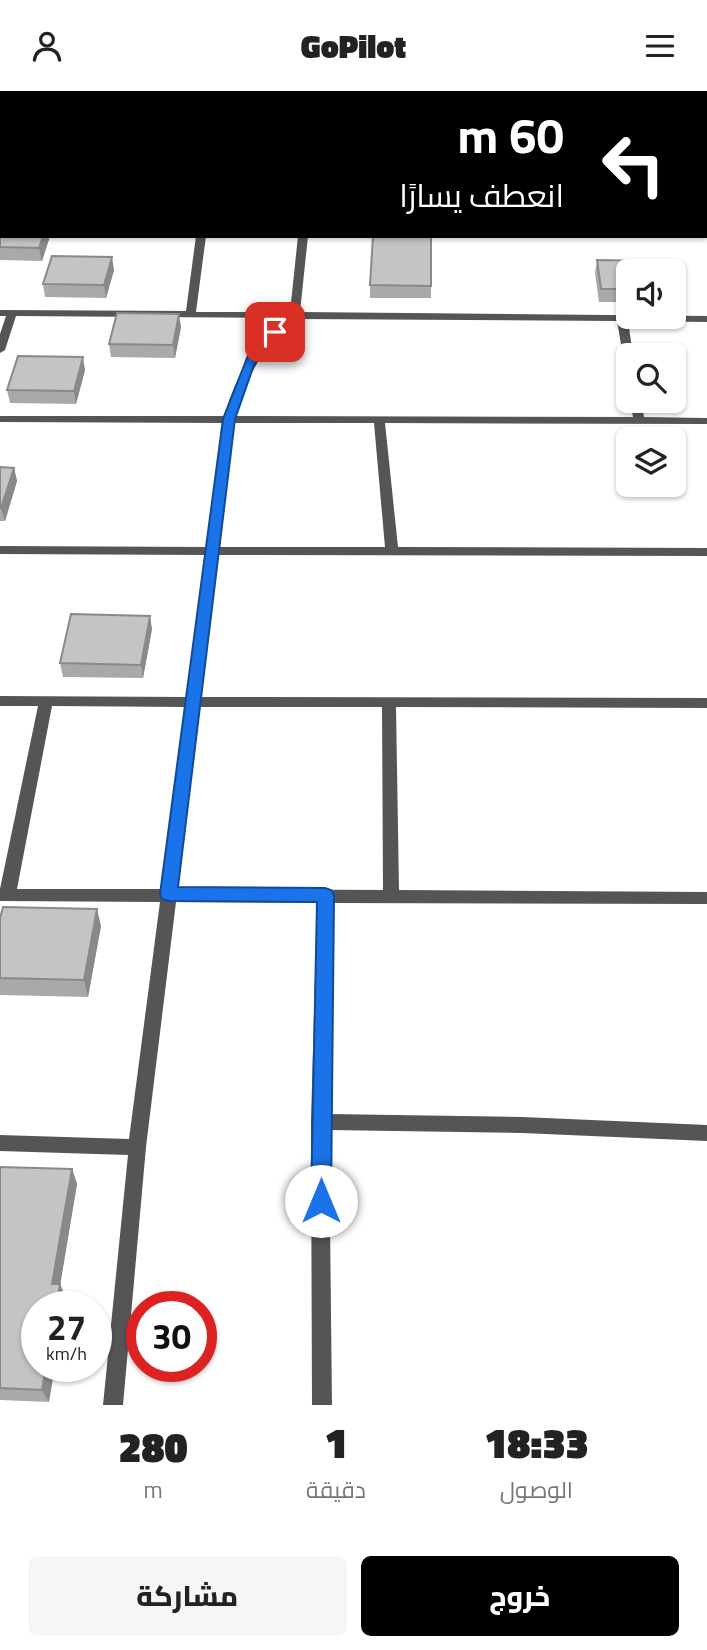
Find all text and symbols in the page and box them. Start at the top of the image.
text: GoPilot [301,22,406,70]
icon: person [28,27,66,65]
icon: menu [641,27,679,65]
text: 60 m [457,97,564,172]
icon: left [588,119,679,210]
text: انعطف يسارًا [399,171,564,219]
map controls [616,259,686,497]
button: sound [616,259,686,329]
pin [245,302,305,362]
icon: arrive [256,313,294,351]
button: search [616,343,686,413]
button: layers [616,427,686,497]
position arrow [284,1164,358,1238]
speed limit sign: 30 [126,1291,217,1382]
text: 27 [47,1300,86,1354]
text: km/h [46,1340,87,1367]
text: 1 [324,1410,347,1474]
text: 18:33 [484,1410,589,1474]
text: 280 [118,1414,188,1478]
text: m [143,1472,163,1507]
text: دقيقة [306,1472,366,1507]
text: الوصول [500,1472,573,1507]
button: مشاركة [28,1556,347,1636]
button: خروج [361,1556,679,1636]

